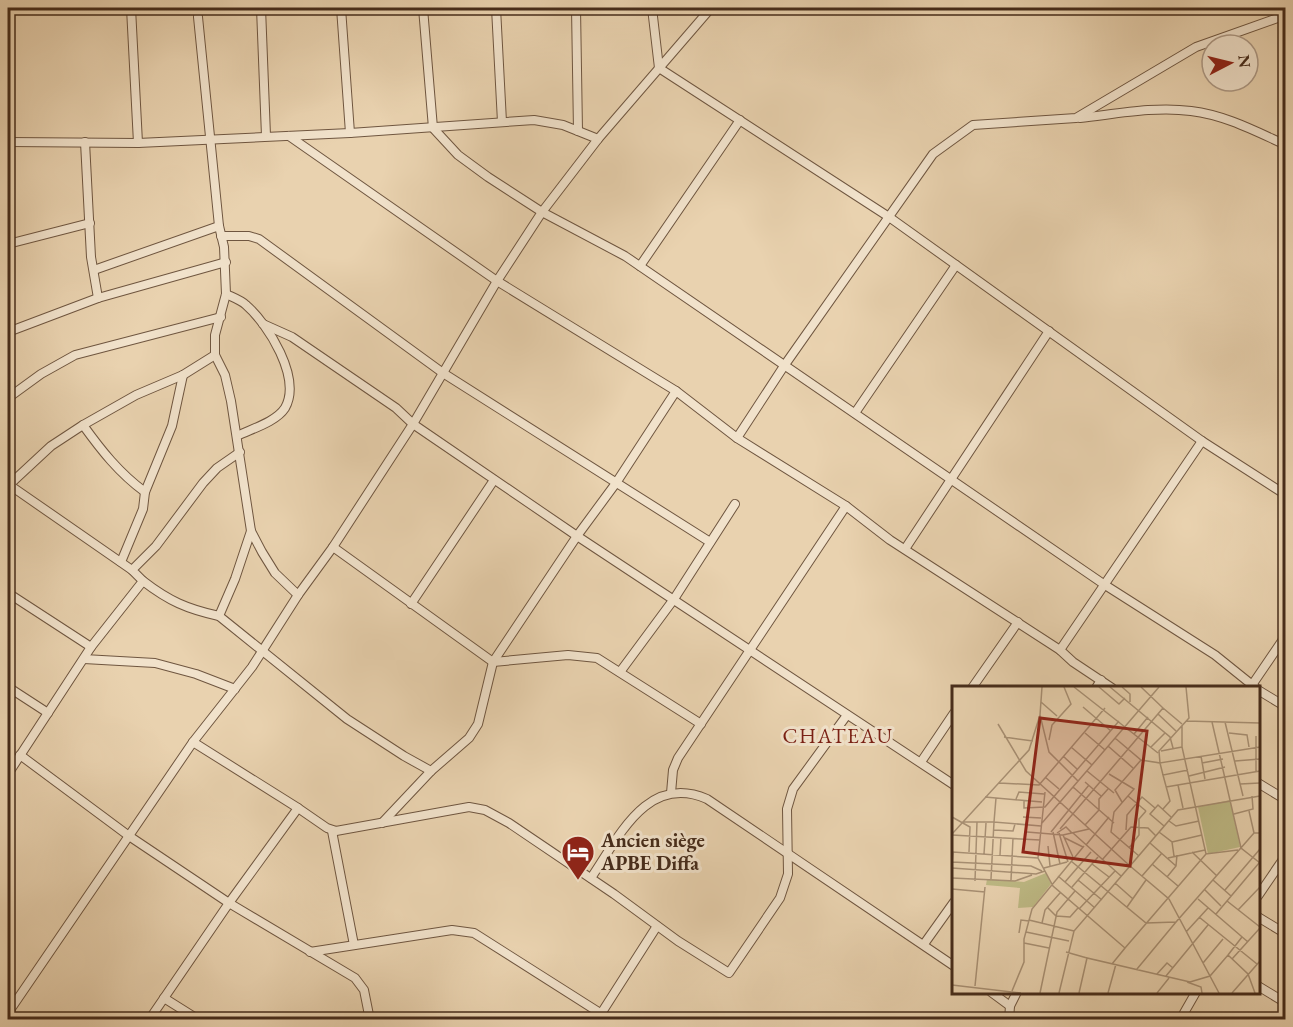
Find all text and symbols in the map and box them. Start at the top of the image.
north arrow [1200,33,1260,93]
text: N [1233,54,1256,69]
inset map [952,686,1260,994]
district label: CHATEAU [783,722,893,749]
place label: Ancien siège APBE Diffa [600,827,705,876]
hotel icon: Ancien siège APBE Diffa [560,834,596,881]

